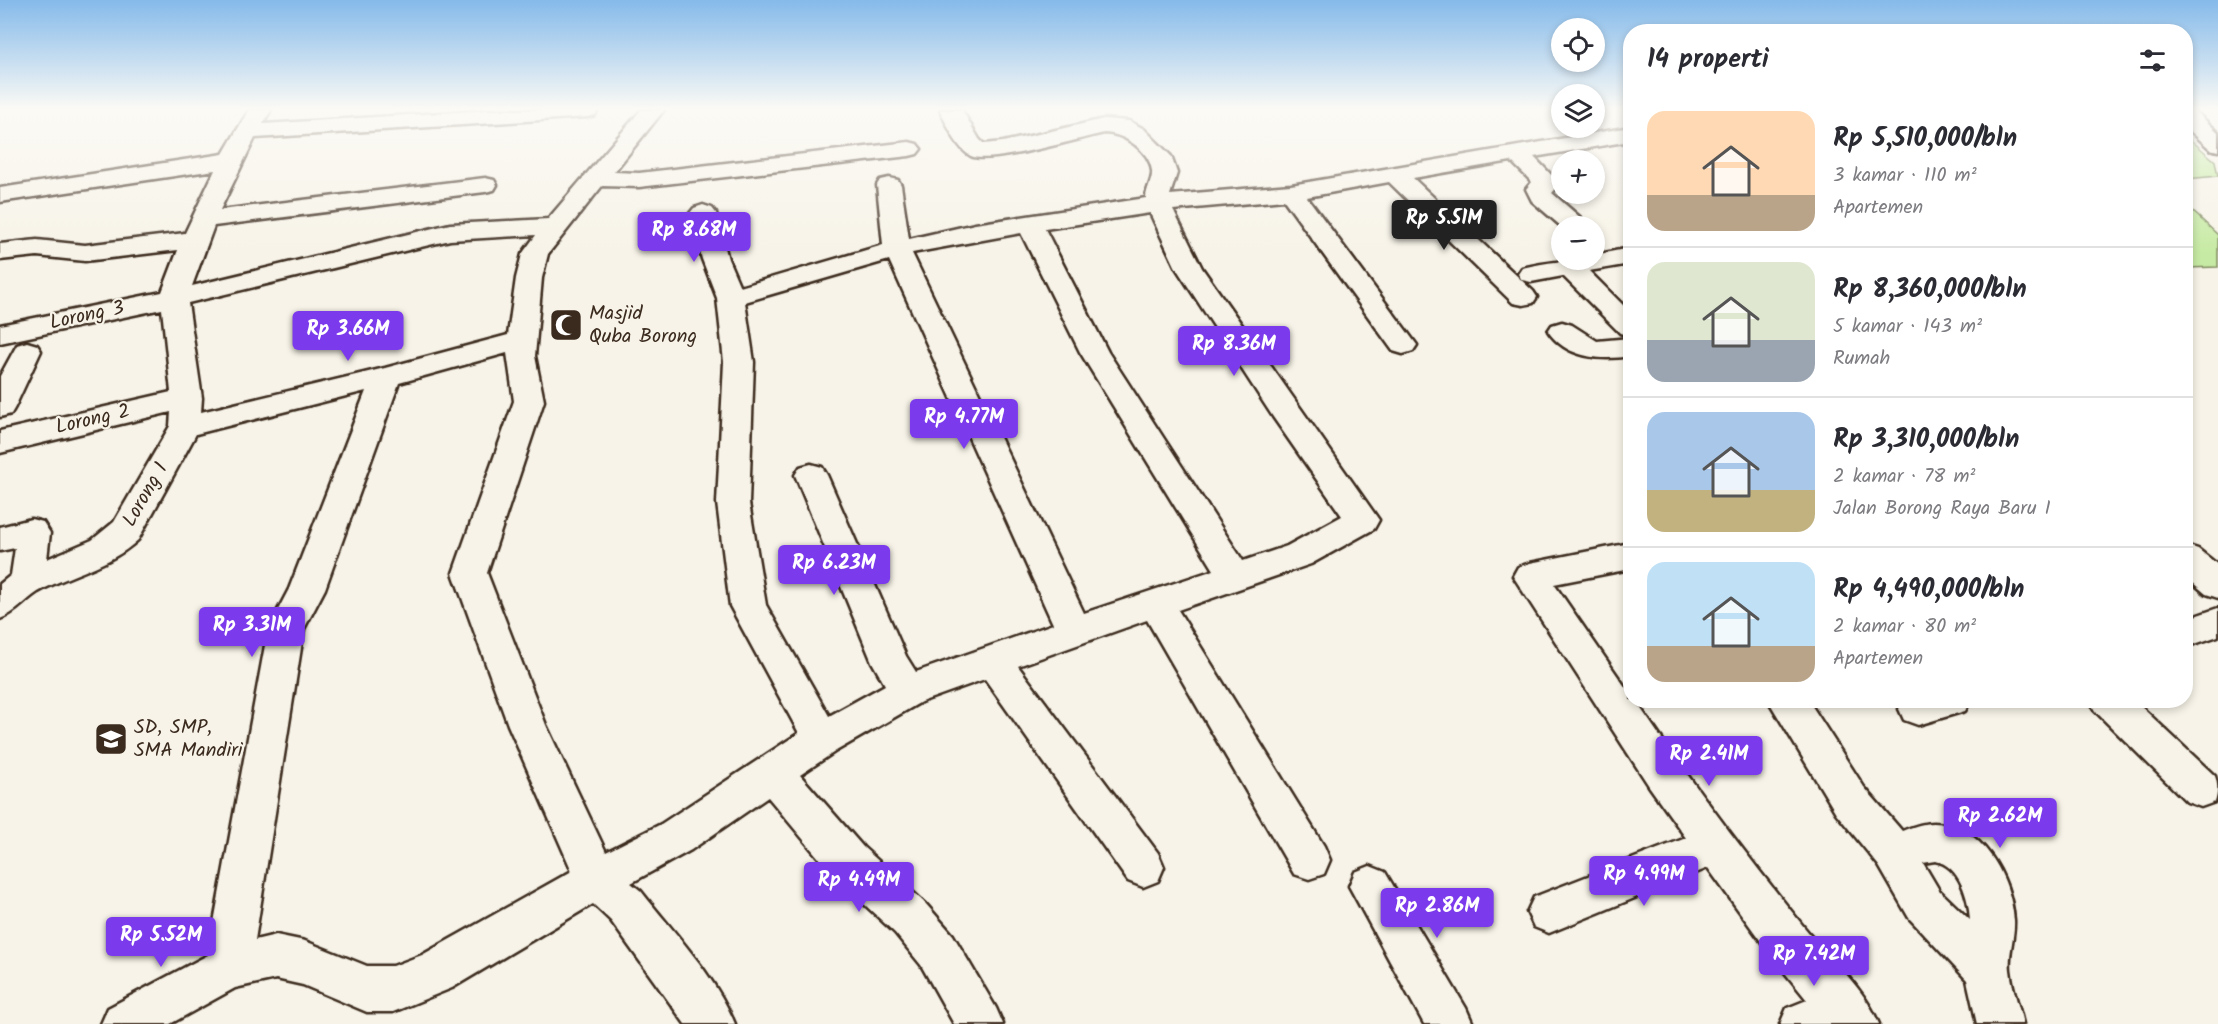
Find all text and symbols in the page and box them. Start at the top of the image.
map controls [1551,18,1605,270]
button: locate [1551,18,1605,72]
text: 14 properti [1647,39,1769,81]
icon: filters [2136,44,2169,77]
button: layers [1551,84,1605,138]
text: Rp 5,510,000/bln [1833,118,2017,160]
icon: home [1695,135,1767,207]
button: + [1551,150,1605,204]
text: 3 kamar · 110 m² [1833,160,1977,192]
text: Apartemen [1833,192,1923,224]
pin: Rp 5.51M [1382,200,1506,251]
text: Rp 5.51M [1406,203,1482,235]
pin: Rp 8.68M [632,212,756,263]
text: Rp 8.68M [652,215,736,247]
button: − [1551,216,1605,270]
text: Rp 8,360,000/bln [1833,269,2027,311]
icon: home [1695,286,1767,358]
street label: Lorong 3 [47,293,127,339]
place label: Masjid Quba Borong [589,298,697,353]
mosque icon: Masjid Quba Borong [548,307,584,343]
pin: Rp 3.66M [286,311,410,362]
text: 5 kamar · 143 m² [1833,311,1982,343]
text: Rp 3.66M [307,314,389,346]
pin: Rp 8.36M [1172,326,1296,377]
text: Rp 8.36M [1192,329,1276,361]
text: Rumah [1833,343,1890,375]
street label: Lorong 2 [53,396,133,444]
pin: Rp 4.77M [902,399,1026,450]
text: Rp 4.77M [924,402,1004,434]
text: Rp 3,310,000/bln [1833,419,2019,461]
icon: home [1695,436,1767,508]
street label: Lorong 1 [115,457,177,533]
text: 2 kamar · 78 m² [1833,461,1975,493]
text: Jalan Borong Raya Baru I [1833,493,2051,525]
pin: Rp 6.23M [772,545,896,596]
text: Rp 6.23M [792,548,876,580]
text: Rp 4,490,000/bln [1833,569,2025,611]
icon: home [1695,586,1767,658]
pin: Rp 3.31M [190,607,314,658]
text: Rp 3.31M [213,610,291,642]
text: 2 kamar · 80 m² [1833,611,1976,643]
text: Apartemen [1833,643,1923,675]
place label: SD, SMP, SMA Mandiri [134,712,244,767]
school or university icon: SD, SMP, SMA Mandiri [93,721,129,757]
pin: Rp 2.41M [1647,736,1771,787]
text: Rp 2.41M [1670,739,1748,771]
pin: Rp 2.62M [1938,798,2062,849]
text: Rp 2.62M [1958,801,2042,833]
pin: Rp 4.99M [1582,856,1706,907]
text: Rp 4.99M [1603,859,1685,891]
pin: Rp 4.49M [797,862,921,913]
text: Rp 4.49M [818,865,900,897]
pin: Rp 2.86M [1375,888,1499,939]
text: Rp 2.86M [1395,891,1479,923]
pin: Rp 5.52M [99,917,223,968]
text: Rp 5.52M [120,920,202,952]
pin: Rp 7.42M [1752,936,1876,987]
text: Rp 7.42M [1773,939,1855,971]

